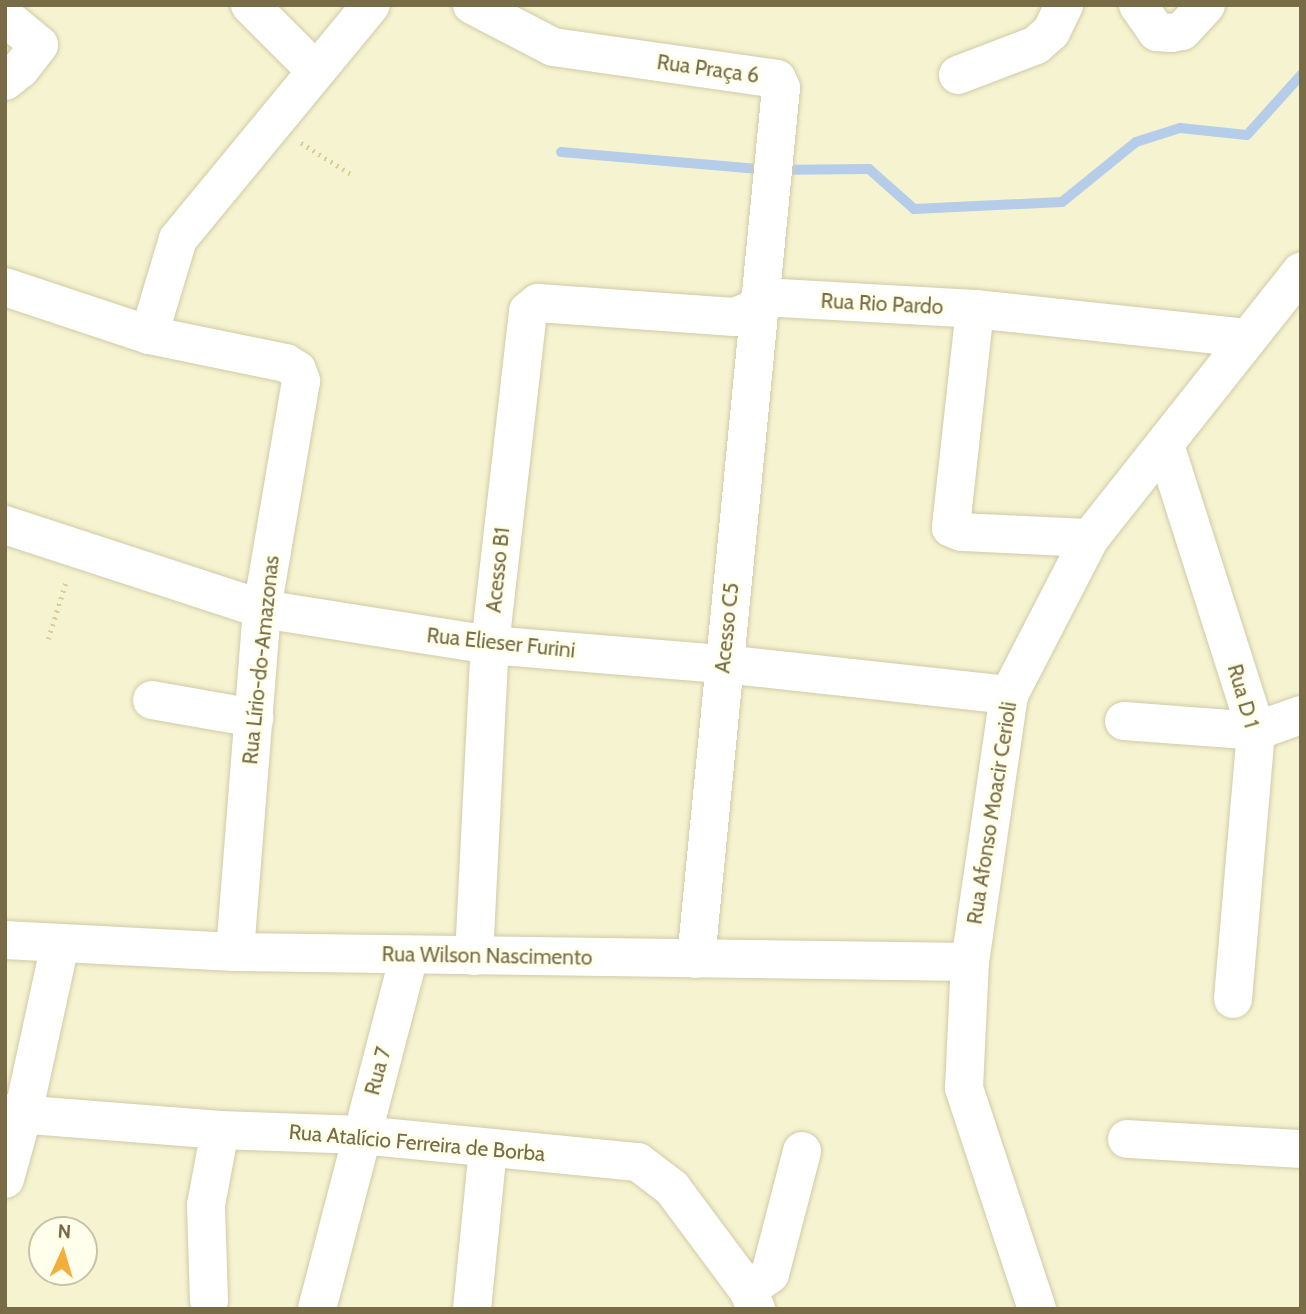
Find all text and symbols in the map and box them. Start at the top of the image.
street label: Rua Praça 6 [655,49,761,89]
street label: Rua Rio Pardo [820,288,944,320]
street label: Acesso B1 [481,526,515,614]
street label: Rua Lírio-do-Amazonas [237,554,285,766]
street label: Acesso C5 [710,582,744,674]
street label: Rua Elieser Furini [425,623,577,663]
street label: Rua D 1 [1222,661,1264,731]
street label: Rua Afonso Moacir Cerioli [962,700,1022,926]
street label: Rua Wilson Nascimento [381,942,593,970]
street label: Rua 7 [360,1044,396,1098]
street label: Rua Atalício Ferreira de Borba [288,1119,546,1167]
north arrow [28,1216,98,1286]
text: N [57,1220,72,1243]

